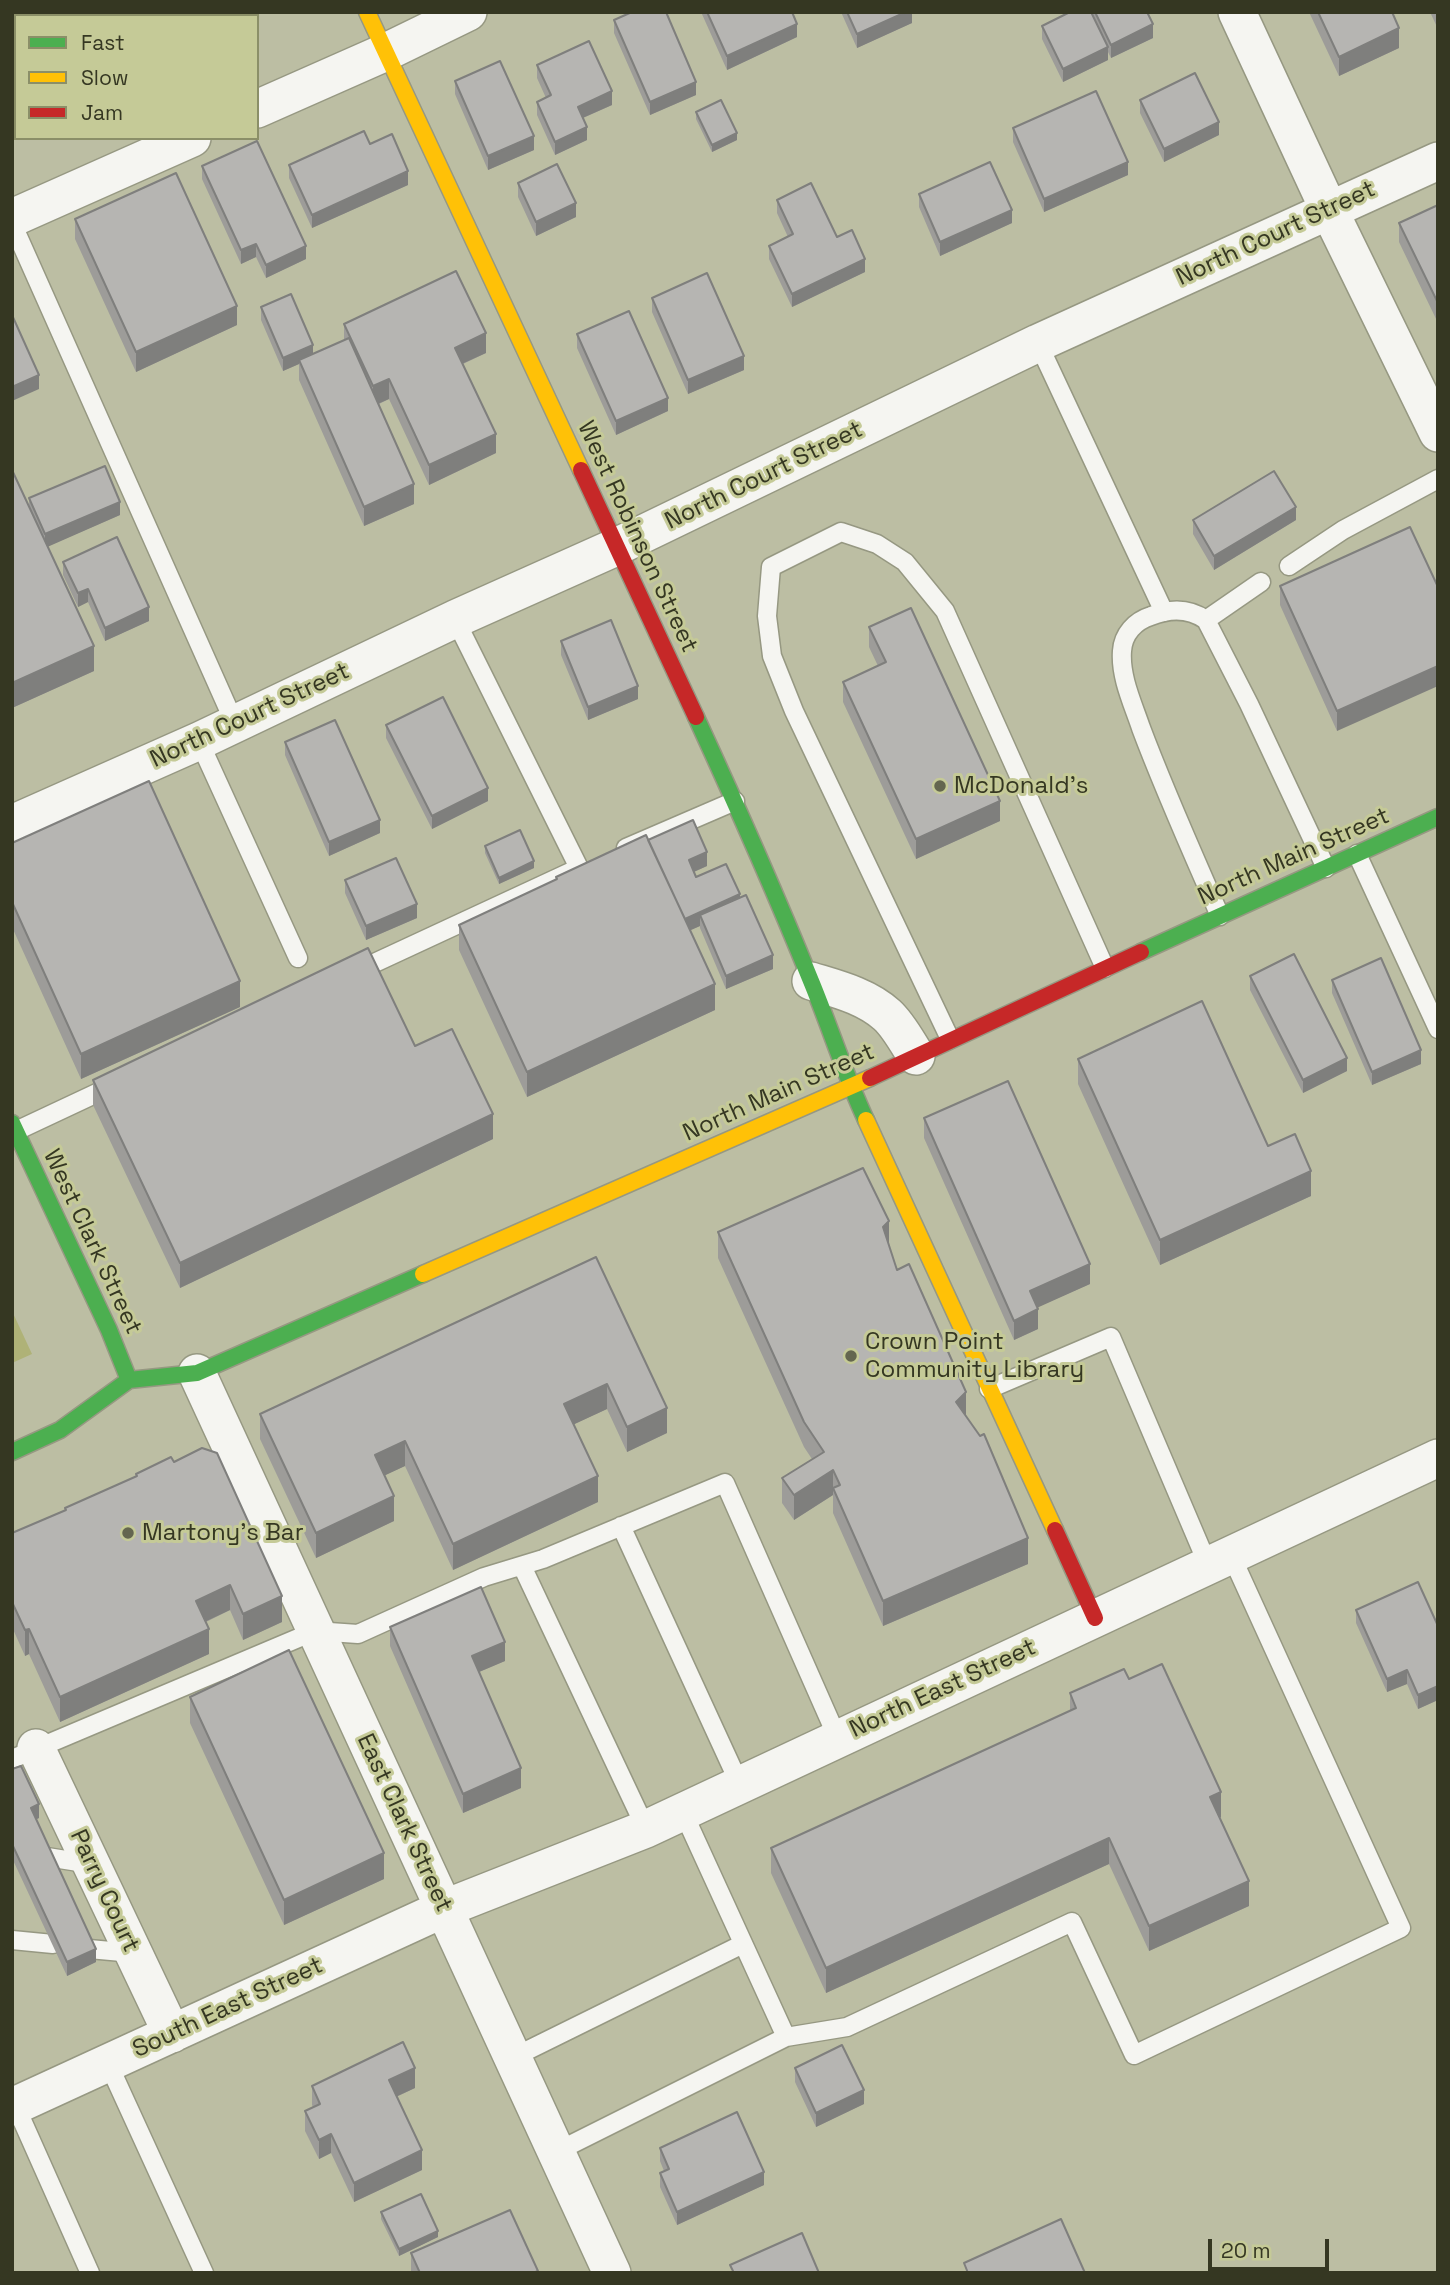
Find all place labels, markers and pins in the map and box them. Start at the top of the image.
place label: McDonald's [954,772,1088,800]
marker: McDonald's [932,778,948,794]
place label: Crown Point Community Library [865,1328,1084,1384]
marker: Crown Point Community Library [843,1348,859,1364]
place label: Martony's Bar [142,1519,304,1547]
marker: Martony's Bar [120,1525,136,1541]

